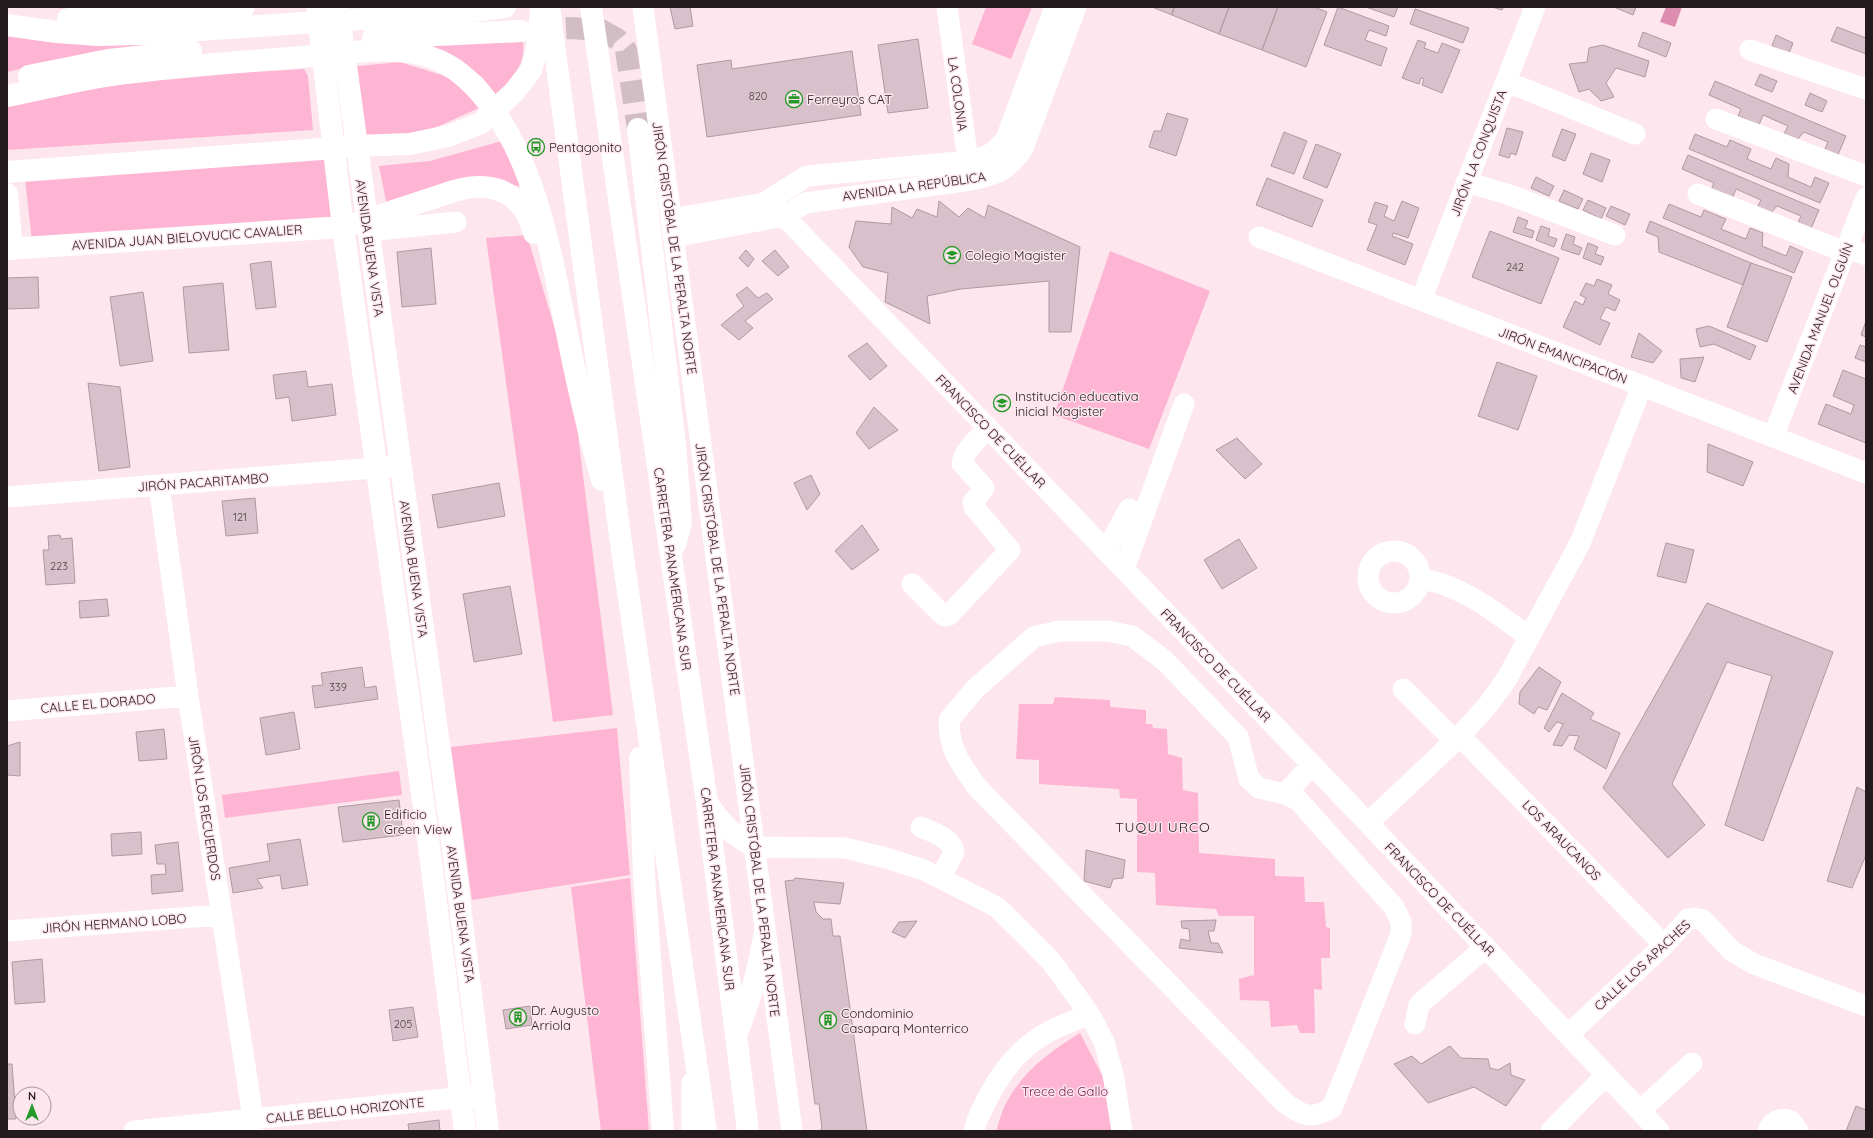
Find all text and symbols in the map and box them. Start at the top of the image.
street label: LA COLONIA [945,56,971,133]
street label: JIRÓN LA CONQUISTA [1446,87,1510,219]
house number: 820 [749,89,767,103]
office icon: Ferreyros CAT [784,89,804,109]
place label: Ferreyros CAT [807,91,892,107]
street label: JIRÓN CRISTÓBAL DE LA PERALTA NORTE [649,121,701,375]
bus stop icon: Pentagonito [526,137,546,157]
place label: Pentagonito [549,139,622,155]
street label: AVENIDA LA REPÚBLICA [841,168,987,204]
street label: AVENIDA BUENA VISTA [352,178,388,318]
street label: AVENIDA JUAN BIELOVUCIC CAVALIER [71,221,303,253]
street label: AVENIDA MANUEL OLGUÍN [1784,240,1856,396]
school or university icon: Colegio Magister [942,245,962,265]
place label: Colegio Magister [965,247,1066,263]
house number: 242 [1506,260,1524,274]
street label: JIRÓN EMANCIPACIÓN [1496,323,1630,387]
street label: FRANCISCO DE CUÉLLAR [933,371,1050,491]
place label: Institución educativa inicial Magister [1015,388,1139,419]
school or university icon: Institución educativa inicial Magister [992,393,1012,413]
street label: JIRÓN CRISTÓBAL DE LA PERALTA NORTE [692,442,744,696]
street label: CARRETERA PANAMERICANA SUR [651,466,695,672]
street label: JIRÓN PACARITAMBO [137,469,269,495]
street label: AVENIDA BUENA VISTA [396,499,432,639]
house number: 121 [233,510,247,524]
house number: 223 [50,559,68,573]
street label: FRANCISCO DE CUÉLLAR [1158,605,1275,725]
house number: 339 [329,680,347,694]
street label: CALLE EL DORADO [40,690,156,716]
street label: JIRÓN LOS RECUERDOS [186,734,224,882]
street label: JIRÓN CRISTÓBAL DE LA PERALTA NORTE [737,762,783,1018]
street label: CARRETERA PANAMERICANA SUR [698,786,738,992]
street label: LOS ARAUCANOS [1519,796,1605,884]
place label: Edificio Green View [384,806,452,837]
building icon: Edificio Green View [361,811,381,831]
district label: TUQUI URCO [1115,818,1211,836]
street label: FRANCISCO DE CUÉLLAR [1382,839,1499,959]
street label: AVENIDA BUENA VISTA [443,844,479,984]
street label: JIRÓN HERMANO LOBO [41,910,187,936]
street label: CALLE LOS APACHES [1591,916,1693,1014]
place label: Dr. Augusto Arriola [531,1002,599,1033]
place label: Condominio Casaparq Monterrico [841,1005,969,1036]
building icon: Dr. Augusto Arriola [508,1007,528,1027]
building icon: Condominio Casaparq Monterrico [818,1010,838,1030]
house number: 205 [394,1017,412,1031]
park label: Trece de Gallo [1022,1083,1108,1099]
north arrow [12,1086,52,1126]
text: N [28,1089,36,1103]
street label: CALLE BELLO HORIZONTE [265,1094,425,1126]

